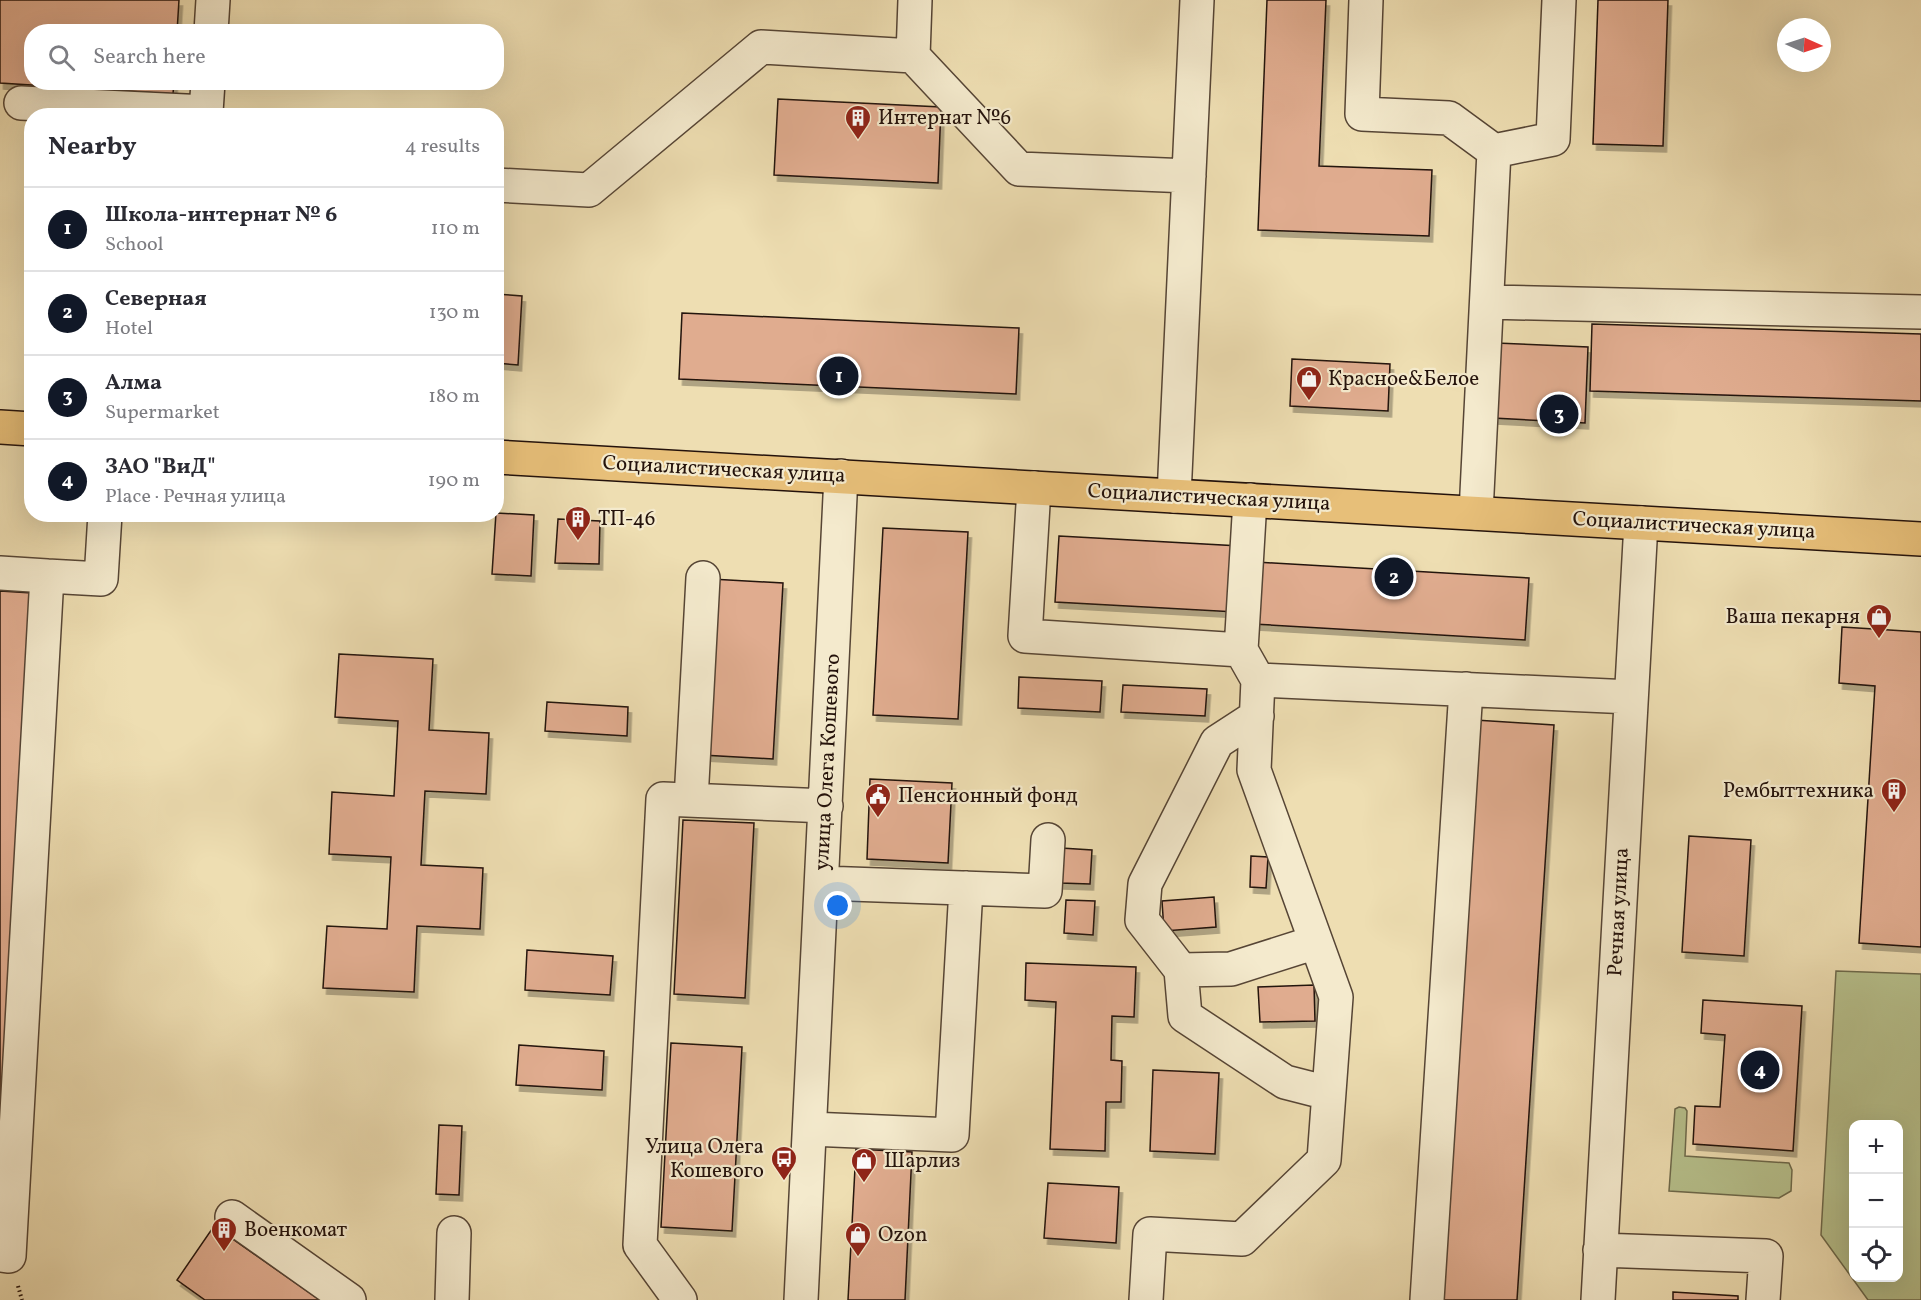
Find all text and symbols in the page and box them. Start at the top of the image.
north arrow [1777,18,1831,72]
search box [24,24,504,90]
icon: search [45,41,78,74]
text: Search here [93,42,206,73]
building icon: Интернат №6 [843,103,873,141]
place label: Интернат №6 [878,104,1011,133]
text: Nearby [48,129,137,165]
text: 4 results [405,133,480,161]
text: Школа-интернат № 6 [105,200,337,231]
text: 1 [63,215,72,243]
text: 110 m [431,215,480,243]
text: School [105,231,163,259]
text: Северная [105,284,207,315]
text: 2 [62,299,73,327]
text: 130 m [429,299,480,327]
text: Hotel [105,315,153,343]
pin: 1 [820,354,858,398]
shop icon: Красное&Белое [1294,364,1324,402]
place label: Красное&Белое [1328,365,1479,394]
text: Алма [105,368,162,399]
text: 3 [62,383,73,411]
text: 180 m [428,383,480,411]
pin: 3 [1540,392,1578,436]
text: Supermarket [105,399,220,427]
street label: Социалистическая улица [602,449,846,491]
text: ЗАО "ВиД" [105,452,216,483]
text: 4 [61,467,74,495]
text: 190 m [428,467,480,495]
street label: Социалистическая улица [1087,477,1331,519]
text: Place · Речная улица [105,483,286,511]
building icon: ТП-46 [563,504,593,542]
place label: ТП-46 [598,505,655,534]
street label: Социалистическая улица [1572,505,1816,547]
pin: 2 [1374,554,1414,600]
shop icon: Ваша пекарня [1864,602,1894,640]
place label: Ваша пекарня [1725,603,1860,632]
street label: улица Олега Кошевого [808,653,848,871]
building icon: Рембыттехника [1879,776,1909,814]
place label: Рембыттехника [1723,777,1874,806]
public building icon: Пенсионный фонд [863,781,893,819]
place label: Пенсионный фонд [898,782,1078,811]
street label: Речная улица [1601,847,1637,977]
your location [823,891,852,920]
pin: 4 [1740,1048,1780,1092]
map controls [1849,1120,1903,1282]
button: + [1849,1120,1903,1174]
place label: Улица Олега Кошевого [645,1133,764,1186]
bus stop icon: Улица Олега Кошевого [769,1144,799,1182]
shop icon: Шарлиз [849,1146,879,1184]
place label: Шарлиз [884,1147,960,1176]
button: − [1849,1174,1903,1228]
building icon: Военкомат [209,1215,239,1253]
place label: Военкомат [244,1216,348,1245]
shop icon: Ozon [843,1220,873,1258]
place label: Ozon [878,1221,928,1250]
button: locate [1849,1228,1903,1282]

